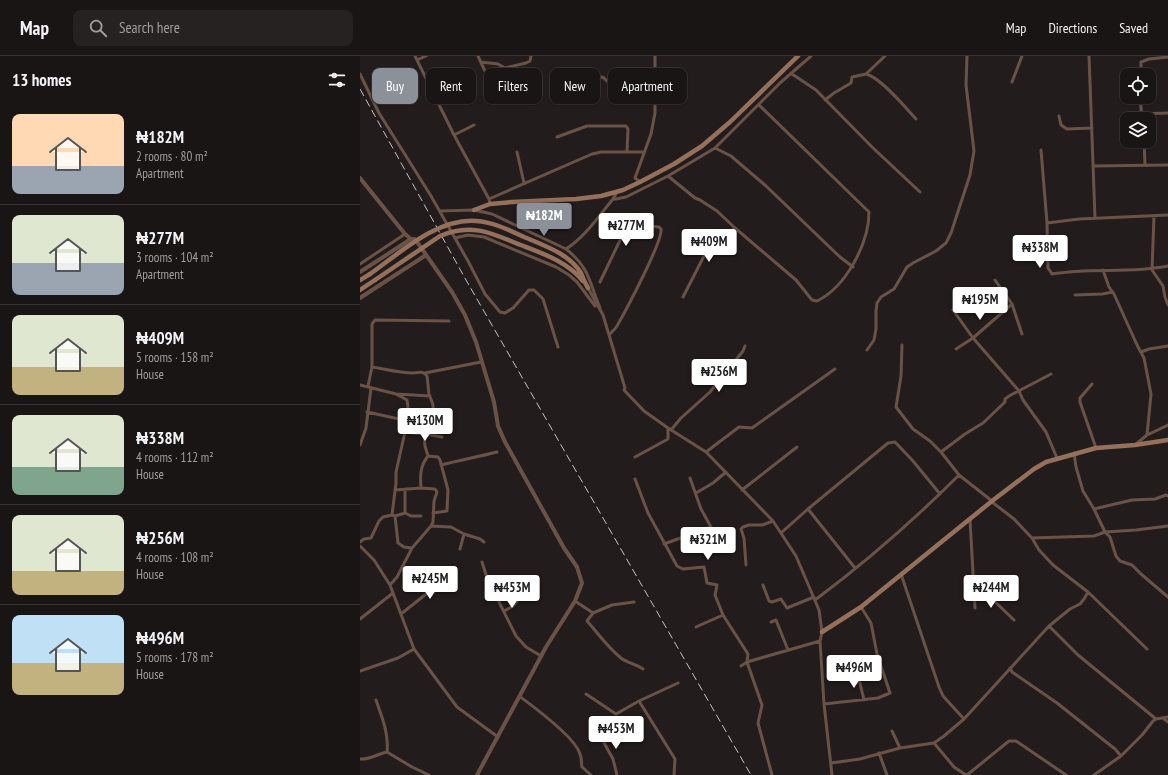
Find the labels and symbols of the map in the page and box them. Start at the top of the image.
pin: ₦182M [516,203,572,237]
pin: ₦277M [598,213,654,247]
pin: ₦409M [681,229,737,263]
pin: ₦338M [1012,235,1068,269]
pin: ₦195M [952,287,1008,321]
pin: ₦256M [691,359,747,393]
pin: ₦130M [397,408,453,442]
pin: ₦321M [680,527,736,561]
pin: ₦245M [402,566,458,600]
pin: ₦453M [484,575,540,609]
pin: ₦244M [963,575,1019,609]
pin: ₦496M [826,655,882,689]
pin: ₦453M [588,716,644,750]

